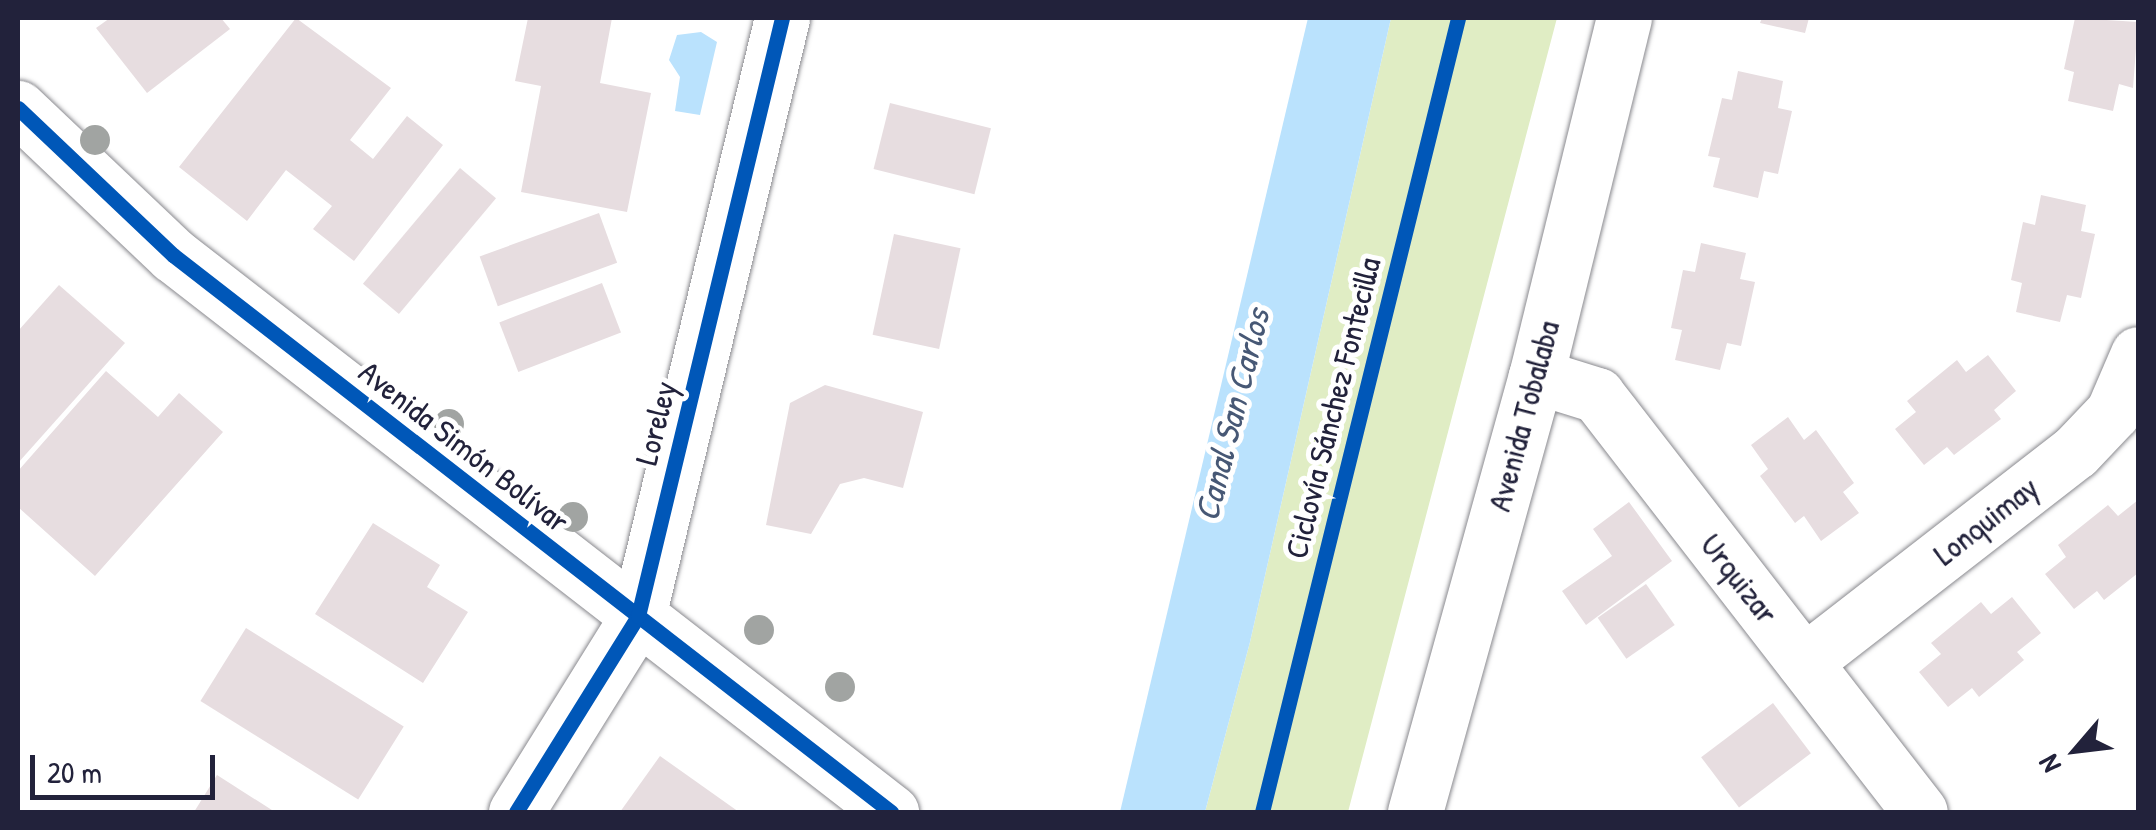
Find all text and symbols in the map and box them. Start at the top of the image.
street label: Ciclovía Sánchez Fontecilla [1277,254,1389,562]
water label: Canal San Carlos [1185,305,1279,525]
street label: Avenida Tobalaba [1480,317,1568,515]
street label: Avenida Simón Bolívar [351,353,577,541]
street label: Loreley [627,377,685,469]
street label: Lonquimay [1926,468,2046,574]
street label: Urquizar [1692,526,1786,632]
north arrow [2026,700,2126,800]
scale bar [35,735,220,797]
text: N [2029,749,2070,780]
text: 20 m [47,752,102,792]

